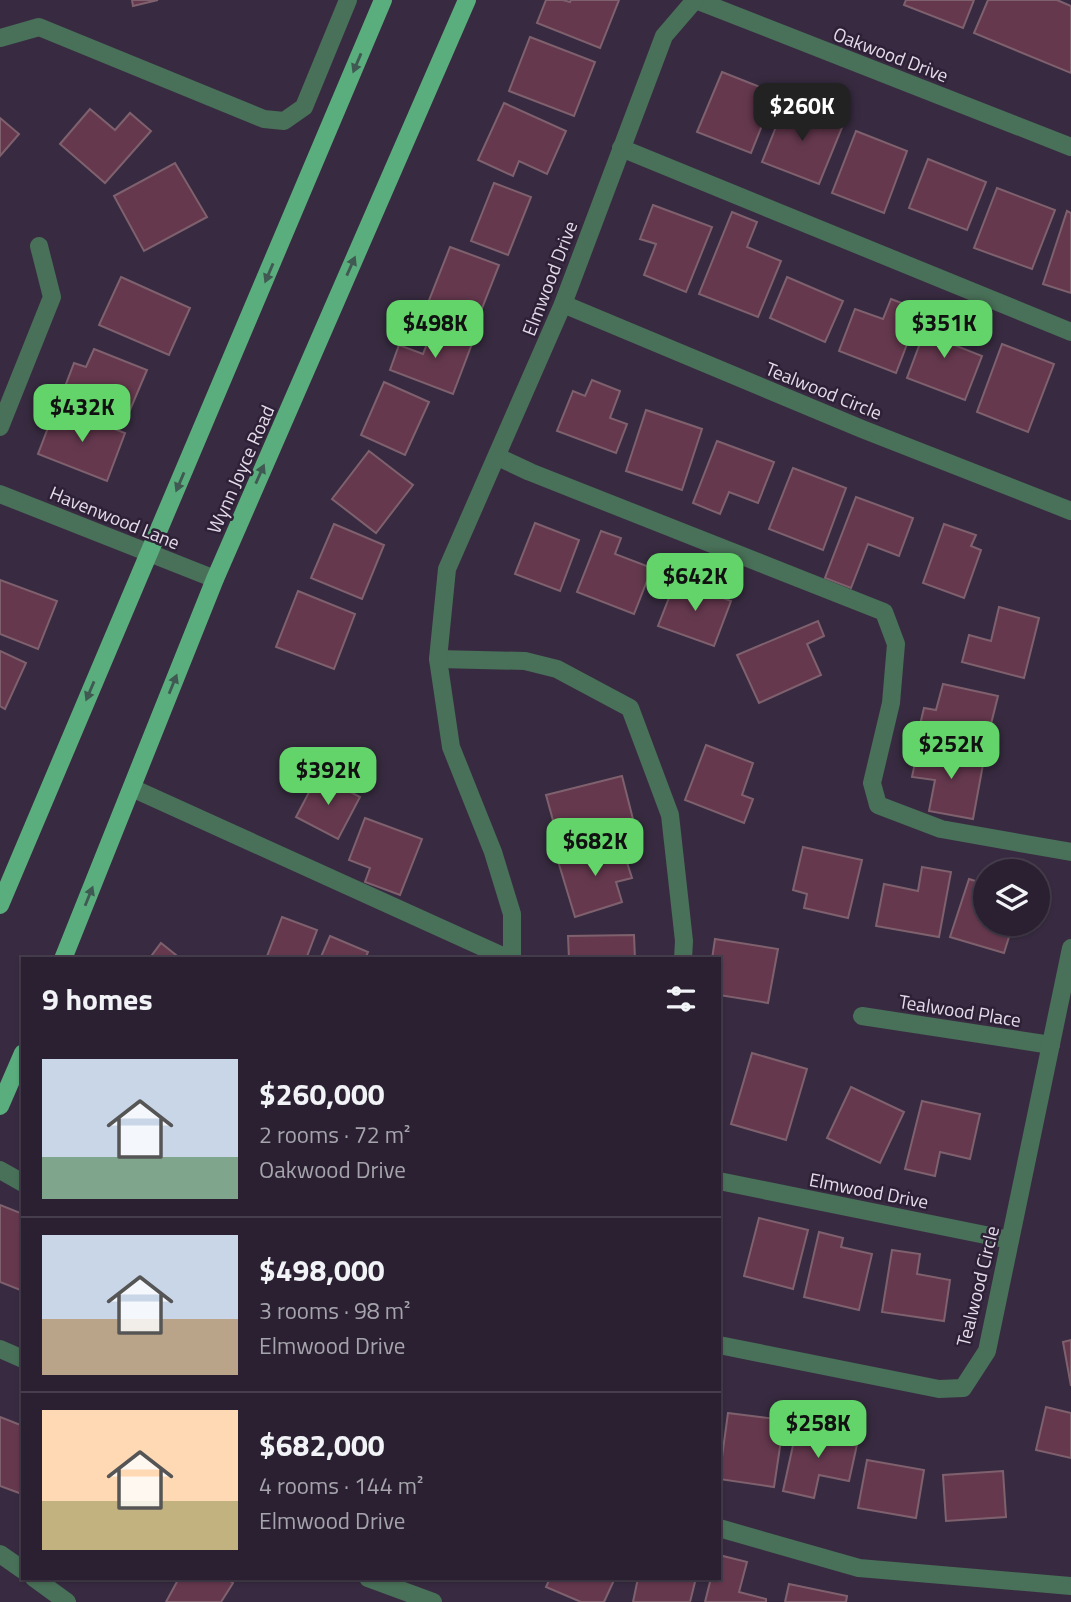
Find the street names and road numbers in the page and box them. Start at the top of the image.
street label: Oakwood Drive [829,19,953,89]
street label: Elmwood Drive [514,216,584,340]
street label: Tealwood Circle [761,353,887,427]
street label: Wynn Joyce Road [199,400,281,538]
street label: Havenwood Lane [46,478,184,556]
street label: Tealwood Place [897,986,1023,1034]
street label: Elmwood Drive [807,1164,931,1216]
street label: Tealwood Circle [948,1223,1006,1349]

